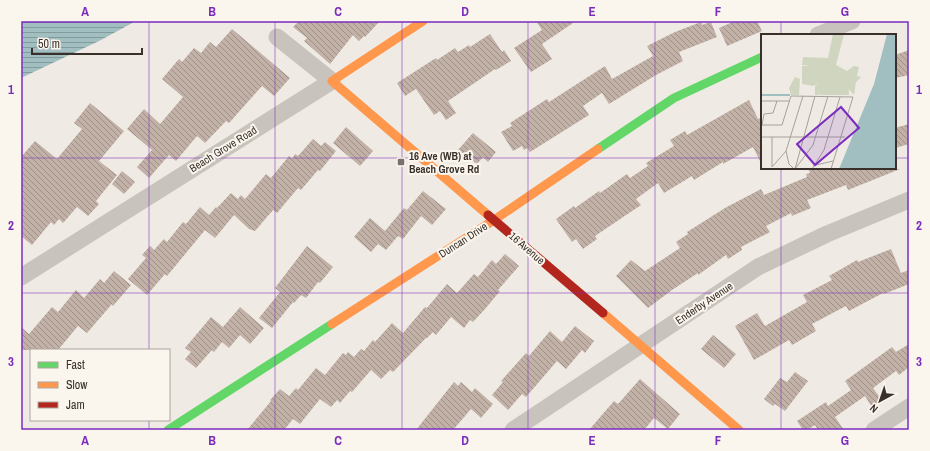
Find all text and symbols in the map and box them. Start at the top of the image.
text: A [81,3,89,20]
text: B [208,3,216,20]
text: C [334,3,342,20]
text: D [461,3,469,20]
text: E [588,3,596,20]
text: F [715,3,722,20]
text: G [841,3,849,20]
scale bar [32,30,142,56]
inset map [761,34,896,169]
text: 50 m [38,36,60,52]
text: 1 [8,81,14,98]
text: 1 [916,81,922,98]
street label: Beach Grove Road [187,123,259,175]
place label: 16 Ave (WB) at Beach Grove Rd [409,149,479,176]
marker: 16 Ave (WB) at Beach Grove Rd [396,157,406,167]
text: 2 [8,217,14,234]
text: 2 [916,217,922,234]
street label: Duncan Drive [436,219,490,261]
street label: 16 Avenue [506,229,548,267]
street label: Enderby Avenue [673,279,735,327]
legend [30,349,170,421]
text: 3 [8,353,14,370]
text: 3 [916,353,922,370]
text: Fast [66,357,85,373]
text: Slow [66,377,88,393]
north arrow [860,381,900,421]
text: Jam [66,397,85,413]
text: N [867,401,881,416]
text: A [81,432,89,449]
text: B [208,432,216,449]
text: C [334,432,342,449]
text: D [461,432,469,449]
text: E [588,432,596,449]
text: F [715,432,722,449]
text: G [841,432,849,449]

